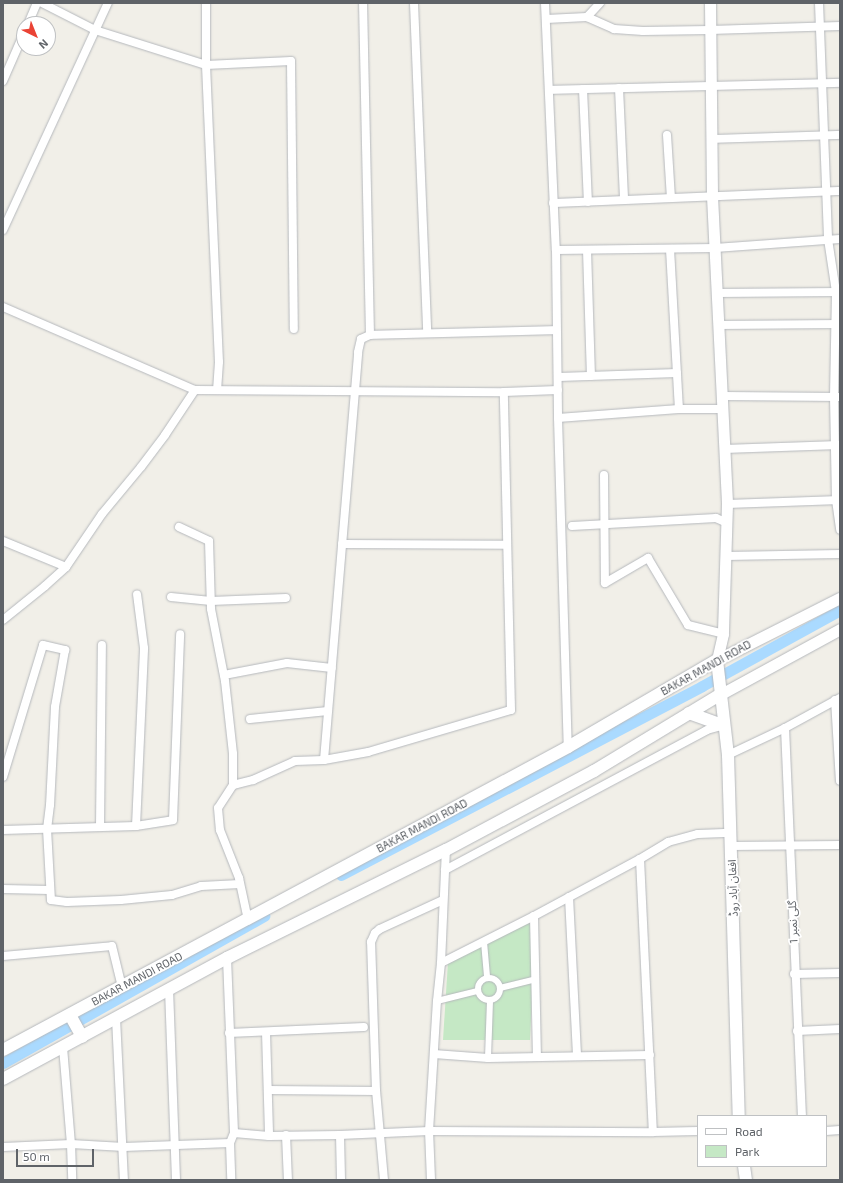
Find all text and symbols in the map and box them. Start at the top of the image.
north arrow [16,16,56,56]
text: N [37,37,51,52]
street label: BAKAR MANDI ROAD [658,638,754,698]
street label: BAKAR MANDI ROAD [374,796,470,856]
street label: افغان آباد روڈ [725,859,741,917]
street label: گلی نمبر 1 [786,900,800,944]
street label: BAKAR MANDI ROAD [89,949,185,1009]
legend [697,1115,827,1167]
text: Road [735,1124,763,1138]
scale bar [18,1141,96,1167]
text: Park [735,1144,760,1158]
text: 50 m [23,1149,50,1163]

